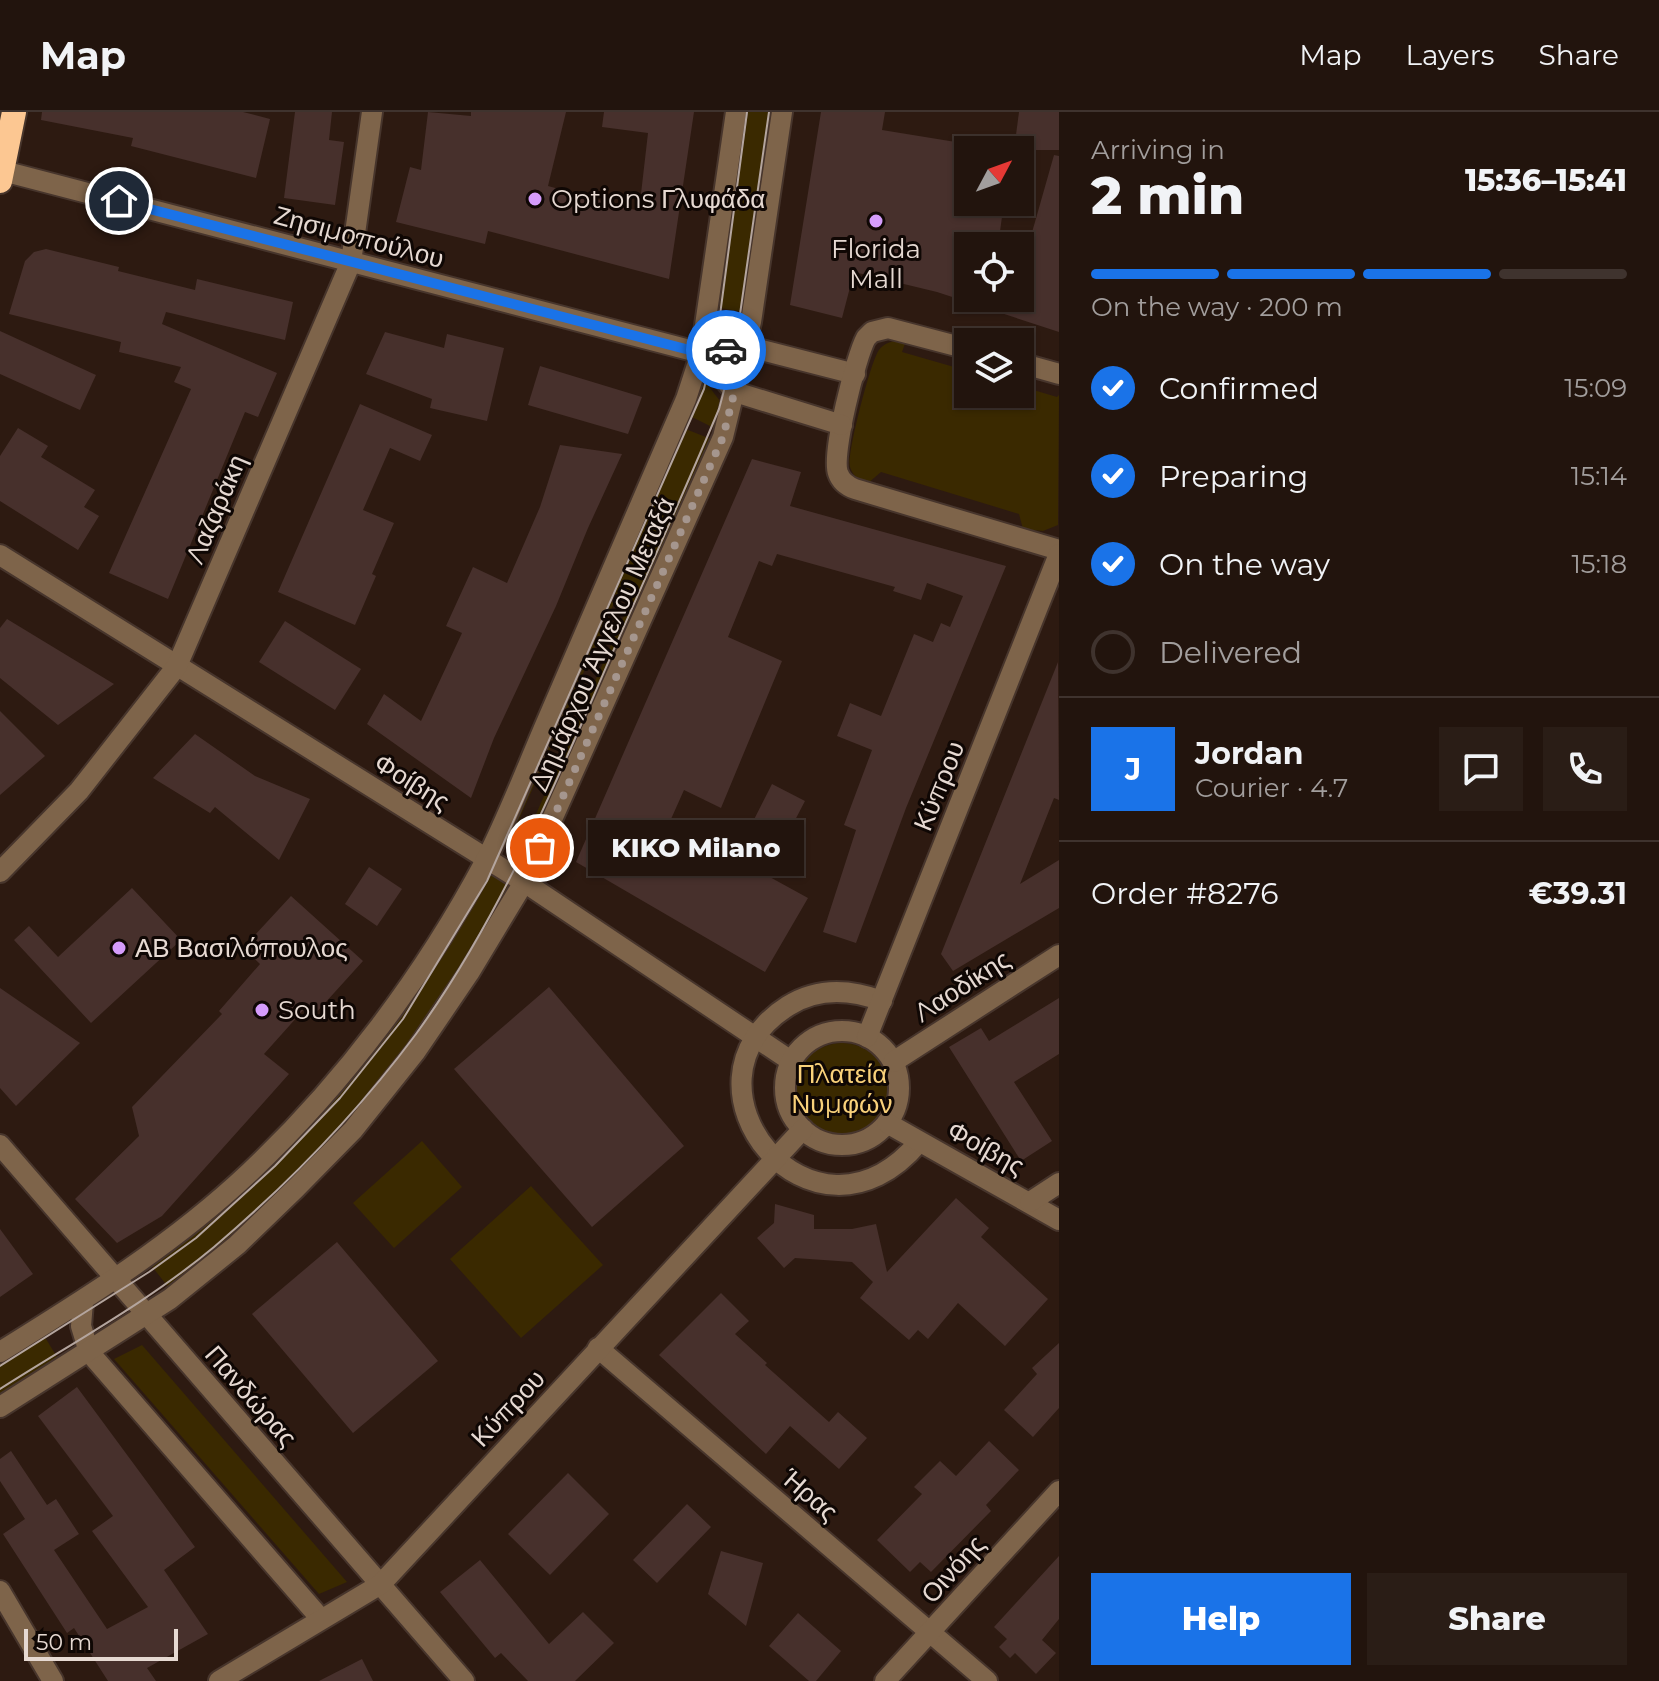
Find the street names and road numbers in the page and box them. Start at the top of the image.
street label: Ζησιμοπούλου [271,199,447,275]
street label: Λαζαράκη [179,450,253,568]
street label: Δημάρχου Άγγελου Μεταξά [523,492,681,796]
street label: Κύπρου [907,737,971,835]
street label: Φοίβης [368,746,456,818]
street label: Λαοδίκης [908,943,1016,1029]
street label: Φοίβης [942,1114,1030,1182]
street label: Πανδώρας [198,1339,304,1453]
street label: Κύπρου [464,1363,552,1453]
street label: Ήρας [775,1461,845,1528]
street label: Οινόης [914,1528,992,1610]

